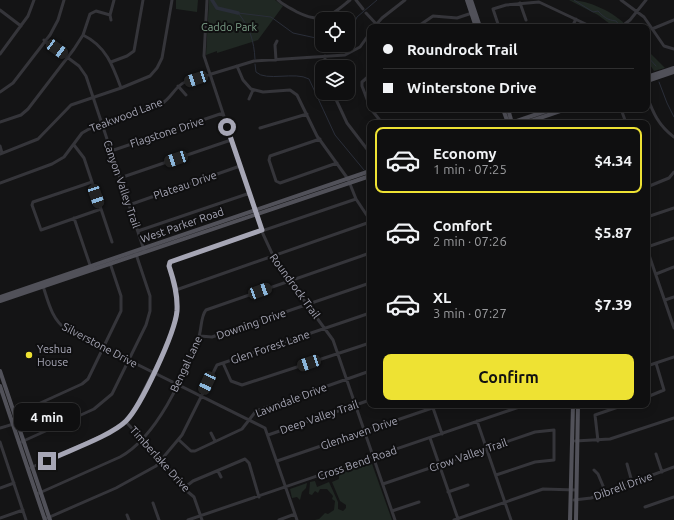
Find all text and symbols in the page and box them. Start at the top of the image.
map controls [315,12,355,100]
button: locate [315,12,355,52]
park label: Caddo Park [201,21,257,33]
car [44,37,70,61]
text: Roundrock Trail [407,41,518,58]
button: layers [315,60,355,100]
car [183,70,209,88]
text: Winterstone Drive [407,79,537,96]
street label: Teakwood Lane [88,96,164,134]
street label: Flagstone Drive [129,114,205,150]
route start [218,118,236,136]
street label: Canyon Valley Trail [101,138,143,230]
icon: car [385,142,421,178]
text: Economy [433,145,497,162]
car [163,149,189,169]
text: $4.34 [594,152,632,169]
text: 1 min · 07:25 [433,162,507,176]
street label: Plateau Drive [152,169,218,201]
car [86,183,106,209]
street label: West Parker Road [139,205,225,245]
icon: car [385,214,421,250]
text: Comfort [433,217,492,234]
text: $5.87 [594,224,632,241]
text: 2 min · 07:26 [433,234,507,248]
street label: Roundrock Trail [267,251,323,321]
car [247,281,273,301]
icon: car [385,286,421,322]
text: XL [433,289,451,306]
text: $7.39 [594,296,632,313]
street label: Downing Drive [215,306,287,342]
text: 3 min · 07:27 [433,306,507,320]
street label: Silverstone Drive [60,320,140,370]
street label: Glen Forest Lane [229,328,311,366]
street label: Bengal Lane [168,334,204,394]
place label: Yeshua House [37,343,72,368]
marker: Yeshua House [24,350,34,360]
car [296,353,322,373]
button: Confirm [383,354,634,400]
car [196,370,218,396]
street label: Lawndale Drive [254,381,328,419]
street label: Deep Valley Trail [278,398,360,436]
callout: 4 min [14,403,80,431]
text: 4 min [31,410,63,424]
street label: Glenhaven Drive [319,414,399,452]
street label: Timberlake Drive [128,424,192,494]
street label: Crow Valley Trail [427,436,509,474]
street label: Cross Bend Road [316,444,398,482]
route end [38,452,56,470]
street label: Dibrell Drive [592,470,654,502]

